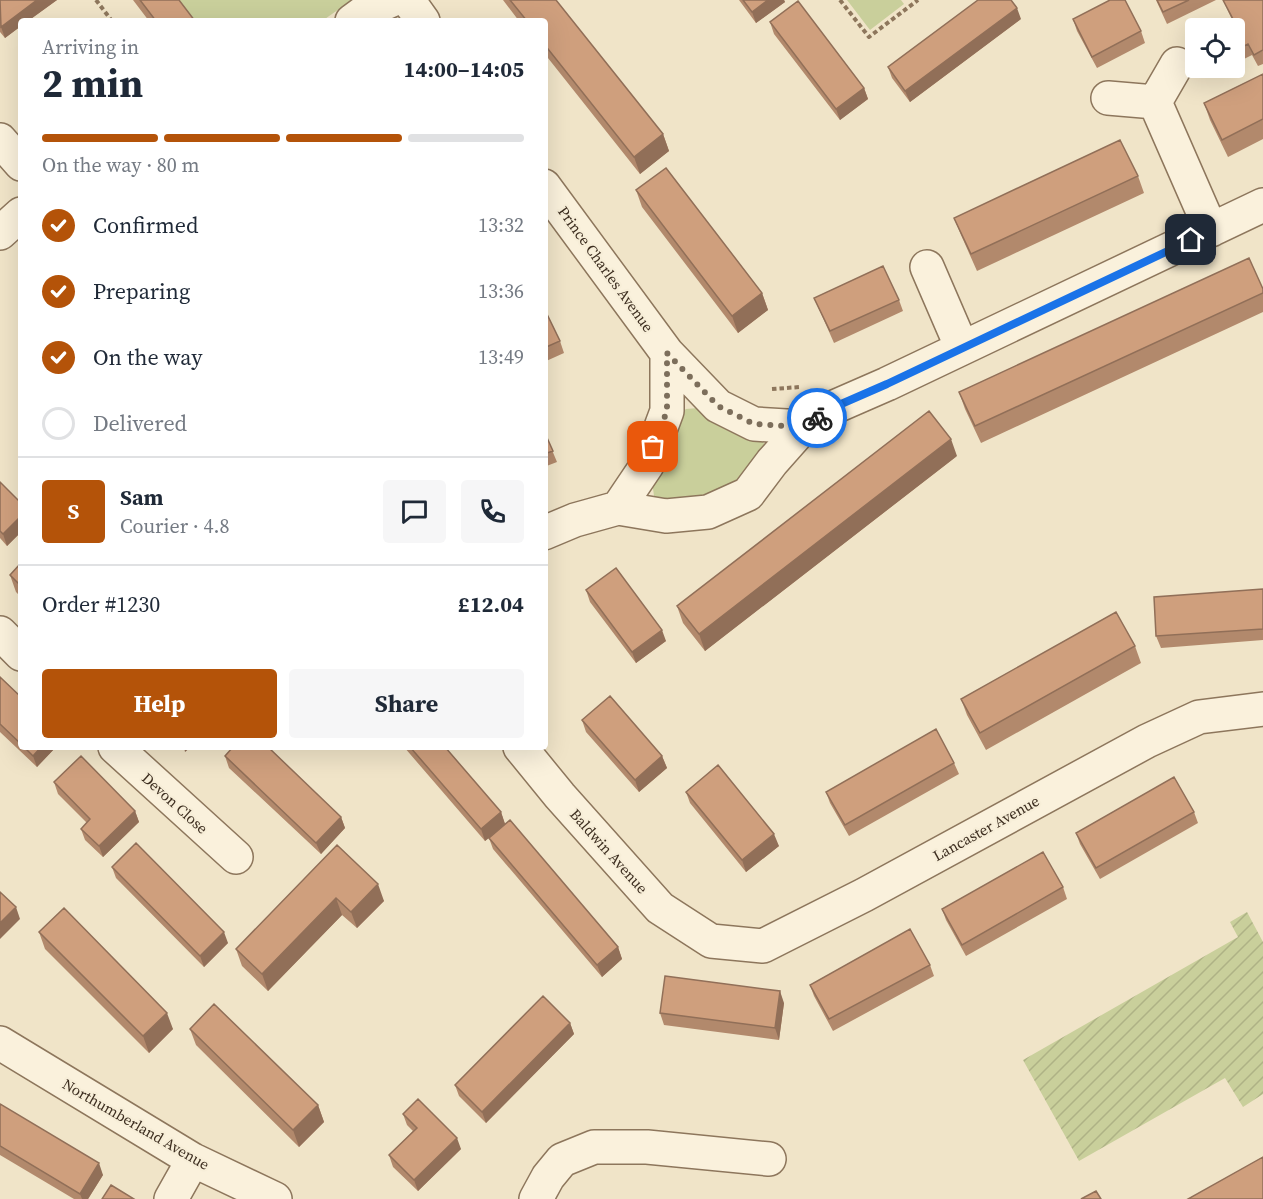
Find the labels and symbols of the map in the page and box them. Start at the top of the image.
street label: Prince Charles Avenue [553,202,659,336]
pin [1165,214,1216,265]
courier [787,388,847,448]
pin [627,421,678,472]
street label: Devon Close [137,768,213,839]
street label: Lancaster Avenue [929,790,1043,866]
street label: Baldwin Avenue [565,804,653,898]
street label: Northumberland Avenue [59,1073,214,1175]

